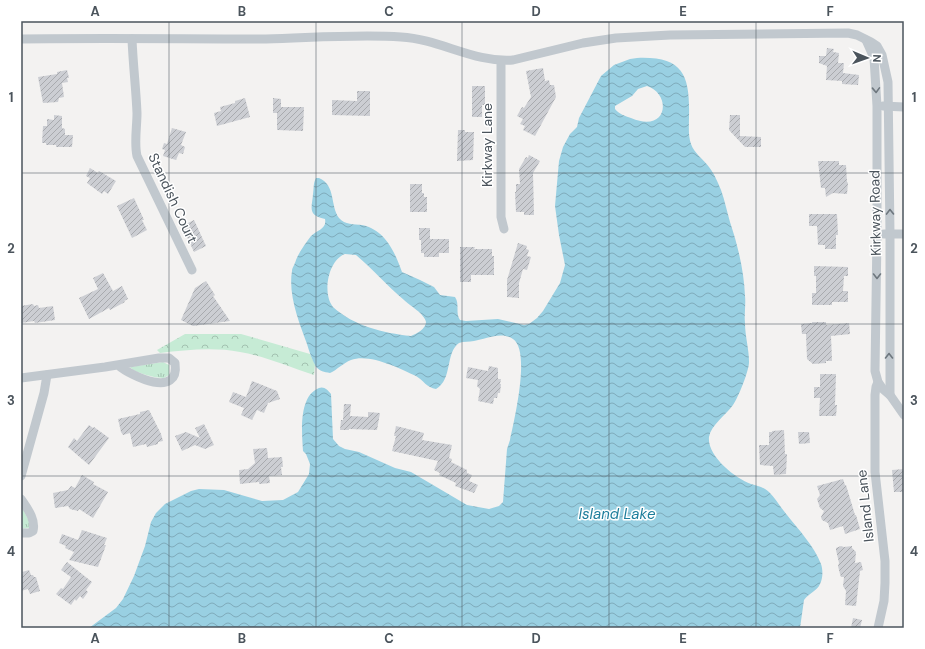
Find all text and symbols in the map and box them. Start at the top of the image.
text: A [90,3,100,20]
text: B [238,3,246,20]
text: C [384,3,394,20]
text: D [531,3,541,20]
text: E [679,3,687,20]
text: F [826,3,834,20]
north arrow [847,38,887,78]
text: N [870,54,884,63]
one-way arrow [872,87,880,93]
text: 1 [9,89,13,106]
text: 1 [912,89,916,106]
street label: Kirkway Lane [478,103,496,187]
street label: Standish Court [144,150,202,246]
street label: Kirkway Road [865,170,885,256]
one-way arrow [885,209,894,215]
text: 2 [7,240,15,257]
text: 2 [910,240,918,257]
one-way arrow [873,273,881,279]
one-way arrow [885,353,893,359]
text: 3 [7,392,15,409]
text: 3 [910,392,918,409]
street label: Island Lane [852,469,878,543]
water label: Island Lake [579,504,656,524]
text: 4 [7,543,15,560]
text: 4 [910,543,918,560]
text: A [90,630,100,647]
text: B [238,630,246,647]
text: C [384,630,394,647]
text: D [531,630,541,647]
text: E [679,630,687,647]
text: F [826,630,834,647]

